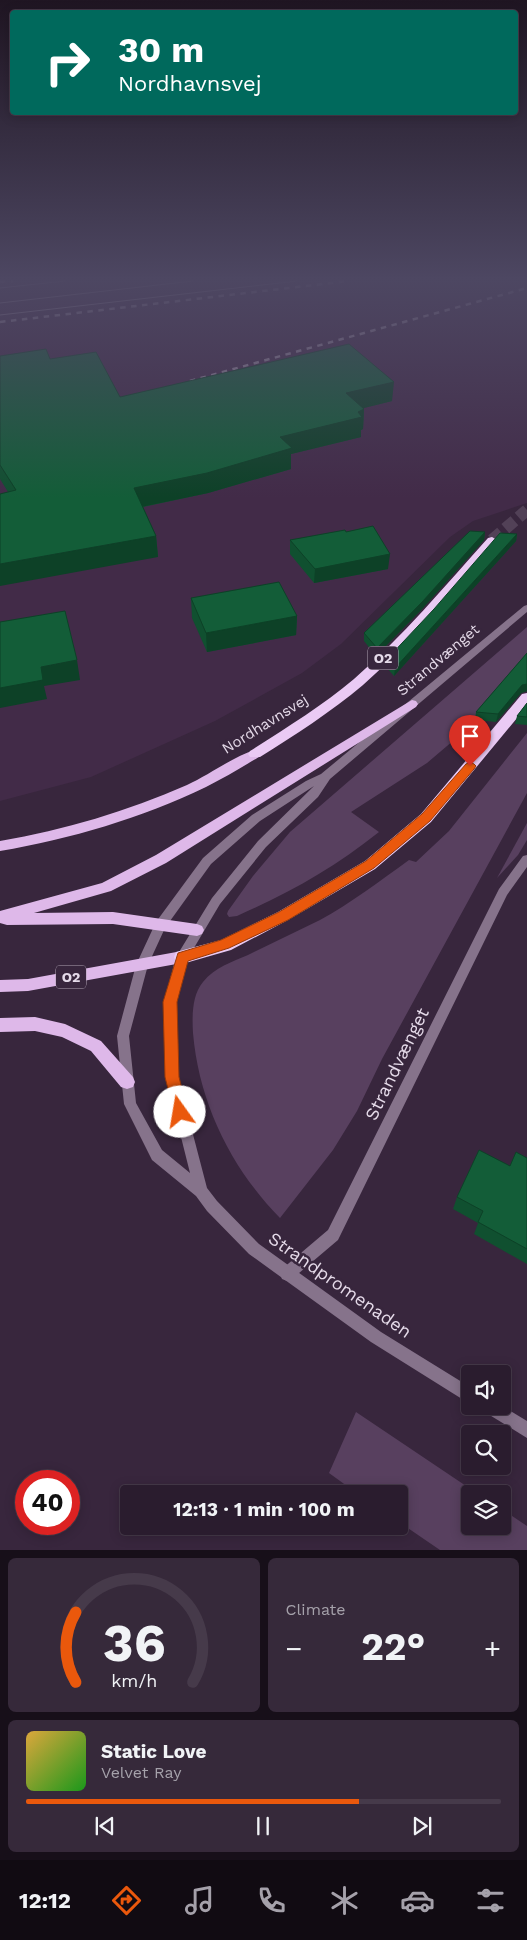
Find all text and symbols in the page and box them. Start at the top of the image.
text: 30 m [118,29,204,71]
icon: right [35,30,100,95]
text: Nordhavnsvej [118,71,262,96]
street label: Strandvænget [393,620,483,700]
road number: O2 [368,646,398,670]
street label: Nordhavnsvej [219,690,311,758]
pin [449,715,491,766]
icon: arrive [456,722,484,750]
road number: O2 [56,966,86,989]
street label: Strandvænget [360,1004,433,1123]
position arrow [153,1085,205,1137]
street label: Strandpromenaden [265,1227,416,1342]
map controls [461,1365,511,1535]
button: sound [461,1365,511,1415]
button: search [461,1425,511,1475]
speed limit sign: 40 [15,1470,80,1535]
button: layers [461,1485,511,1535]
text: 12:13 · 1 min · 100 m [173,1498,355,1521]
text: Climate [286,1600,346,1619]
text: 36 [102,1613,165,1674]
text: 22° [361,1625,425,1669]
text: − [286,1632,302,1665]
text: + [484,1632,501,1665]
text: km/h [111,1670,157,1691]
text: Static Love [101,1740,206,1763]
text: Velvet Ray [101,1763,181,1782]
icon: previous [91,1812,119,1840]
icon: pause [249,1812,277,1840]
icon: next [408,1812,436,1840]
icon: directions [109,1883,144,1918]
icon: music [182,1883,217,1918]
icon: phone [254,1883,289,1918]
icon: climate [327,1883,362,1918]
icon: car [400,1883,435,1918]
icon: filters [473,1883,508,1918]
text: 12:12 [19,1888,71,1913]

